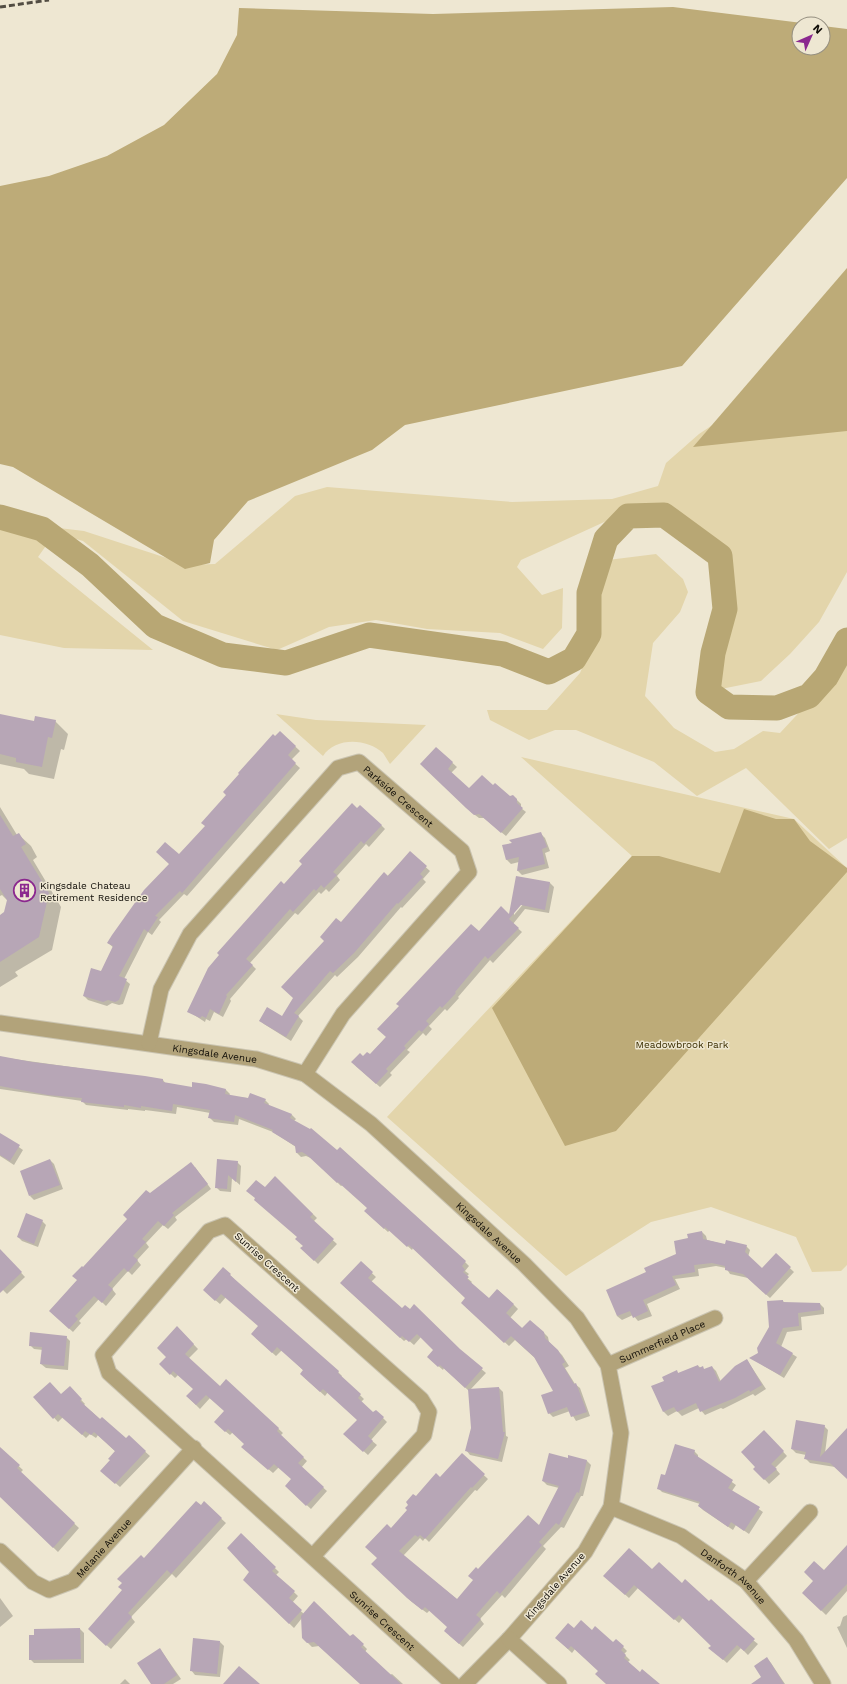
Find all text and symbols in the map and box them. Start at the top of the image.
north arrow [791,16,831,56]
text: N [810,22,825,37]
street label: Parkside Crescent [361,763,436,830]
building icon: Kingsdale Chateau Retirement Residence [12,878,38,904]
place label: Kingsdale Chateau Retirement Residence [40,880,148,903]
park label: Meadowbrook Park [636,1039,729,1050]
street label: Kingsdale Avenue [172,1042,258,1065]
street label: Kingsdale Avenue [454,1199,525,1265]
street label: Sunrise Crescent [232,1230,302,1295]
street label: Summerfield Place [617,1317,707,1365]
street label: Melanie Avenue [74,1516,133,1579]
street label: Danforth Avenue [699,1546,768,1606]
street label: Kingsdale Avenue [523,1550,587,1622]
street label: Sunrise Crescent [348,1588,418,1653]

